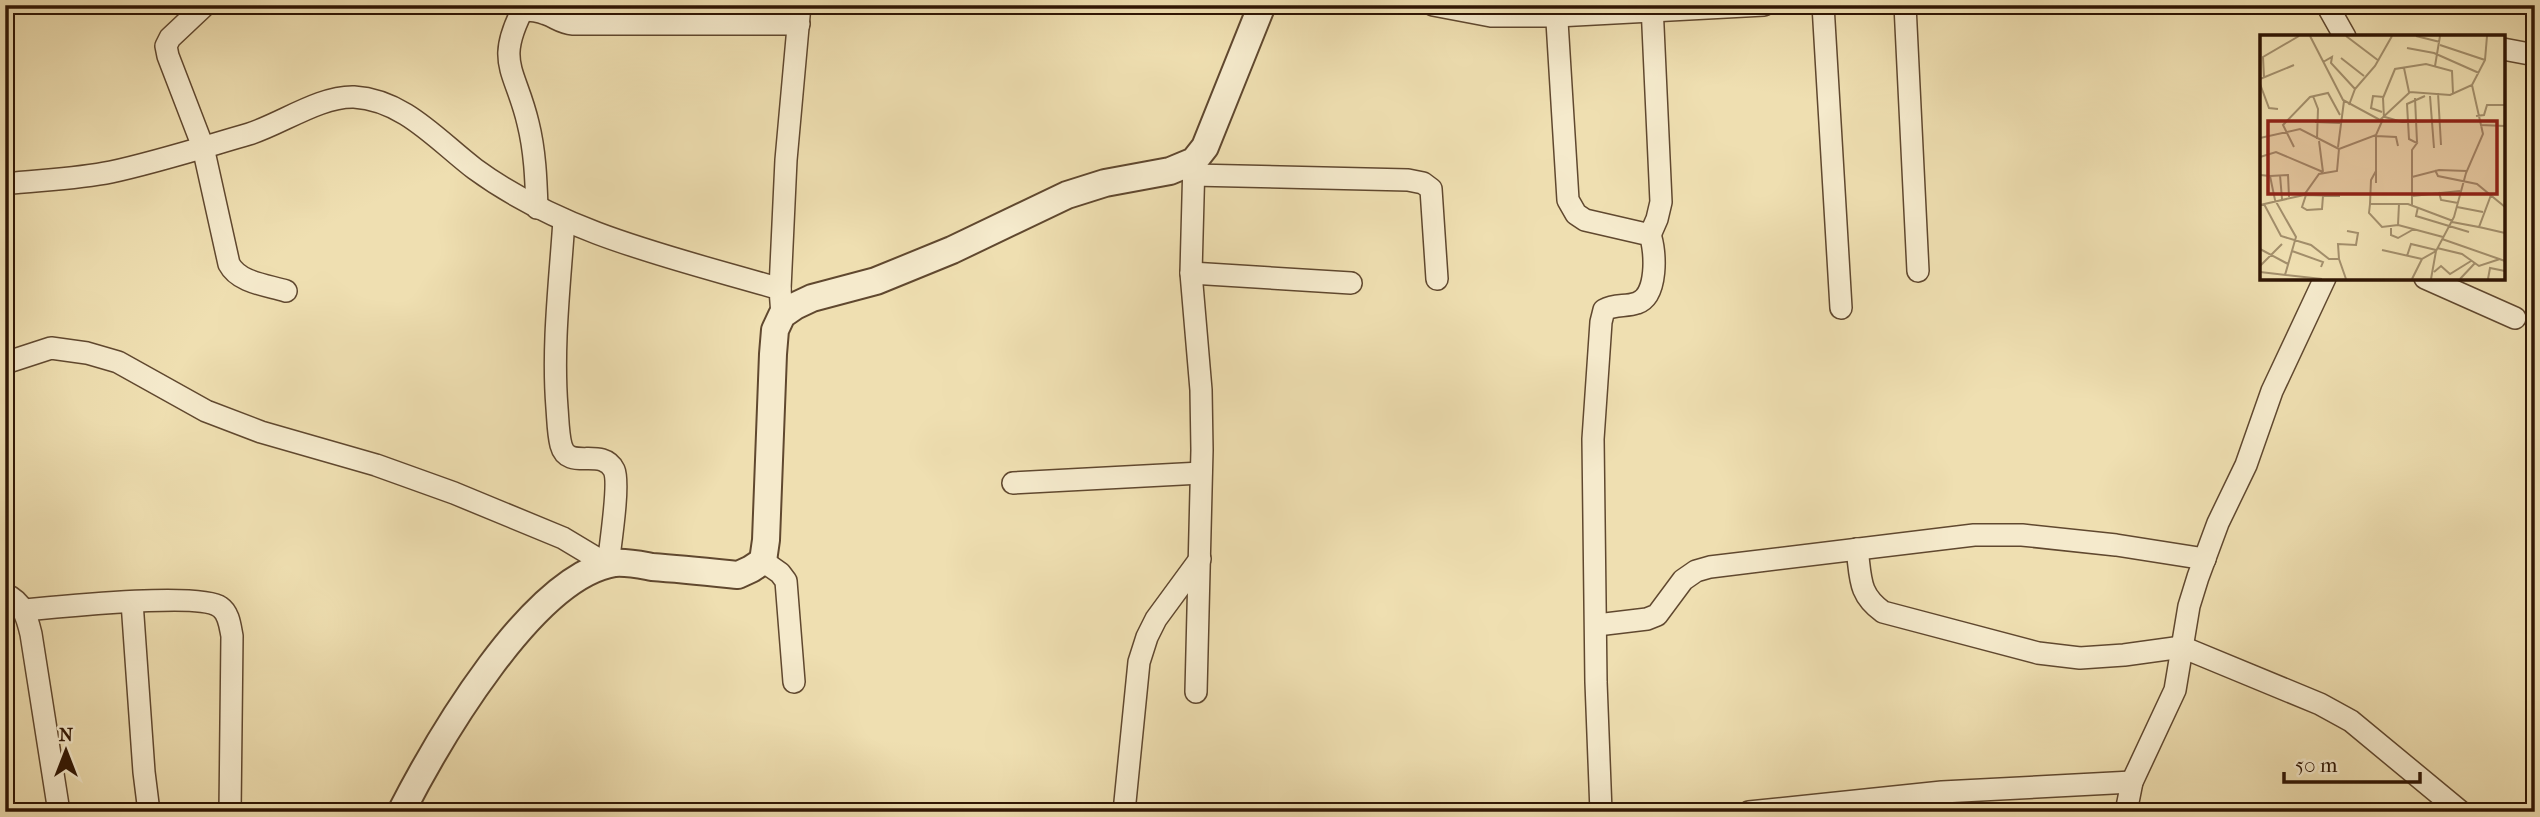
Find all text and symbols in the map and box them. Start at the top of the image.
inset map [2260,35,2505,280]
north arrow [32,716,102,786]
text: N [59,724,74,746]
scale bar [2284,740,2421,784]
text: 50 m [2295,753,2338,777]

